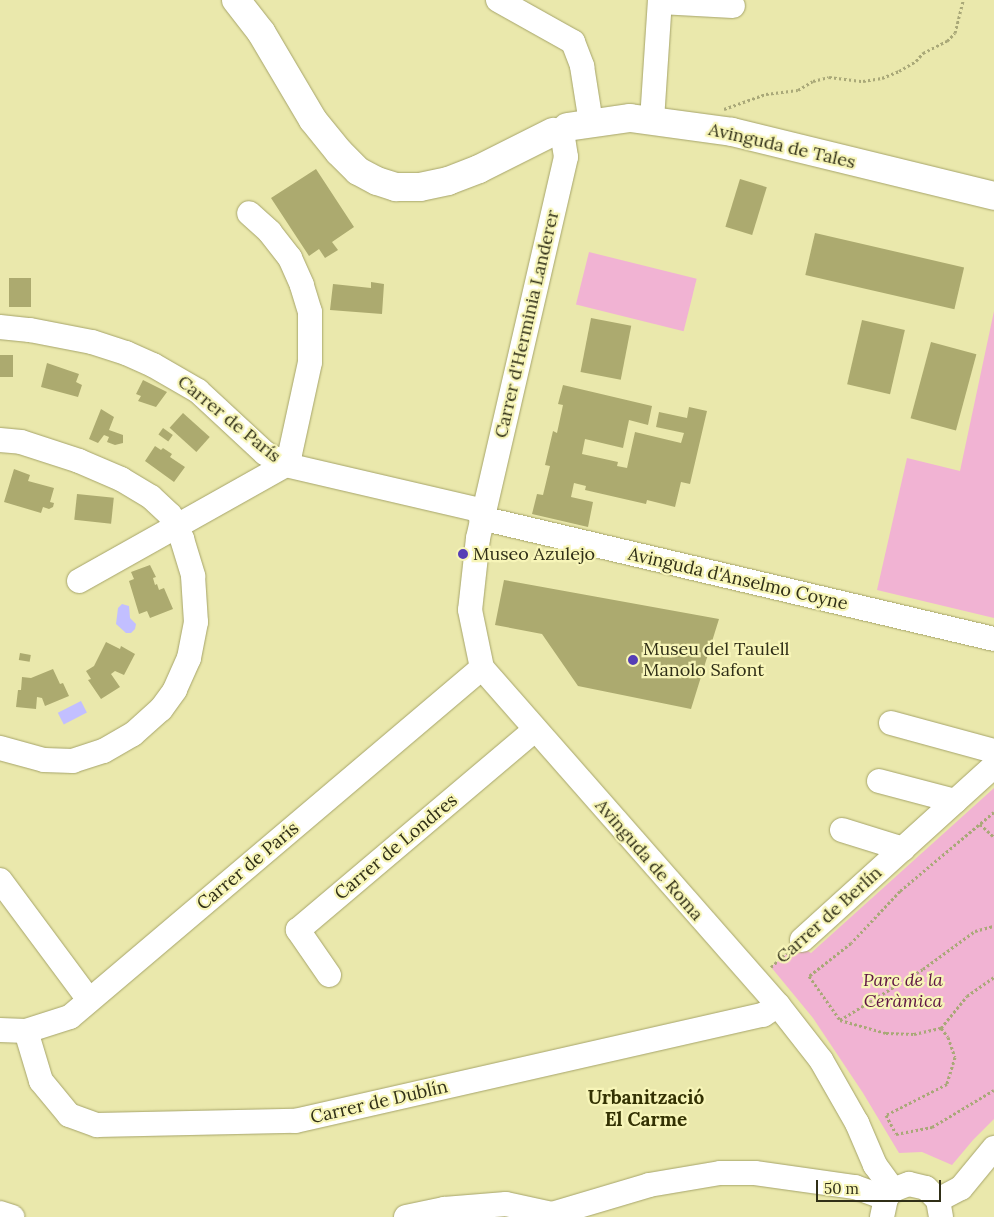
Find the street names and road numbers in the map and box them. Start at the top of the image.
street label: Avinguda de Tales [706,119,858,173]
street label: Carrer d'Herminia Landerer [490,208,564,440]
street label: Carrer de París [173,371,285,467]
street label: Avinguda d'Anselmo Coyne [626,543,850,615]
street label: Carrer de Londres [330,789,462,905]
street label: Avinguda de Roma [590,795,708,925]
street label: Carrer de París [193,817,303,915]
street label: Carrer de Berlín [772,862,886,968]
street label: Carrer de Dublín [308,1076,450,1128]

